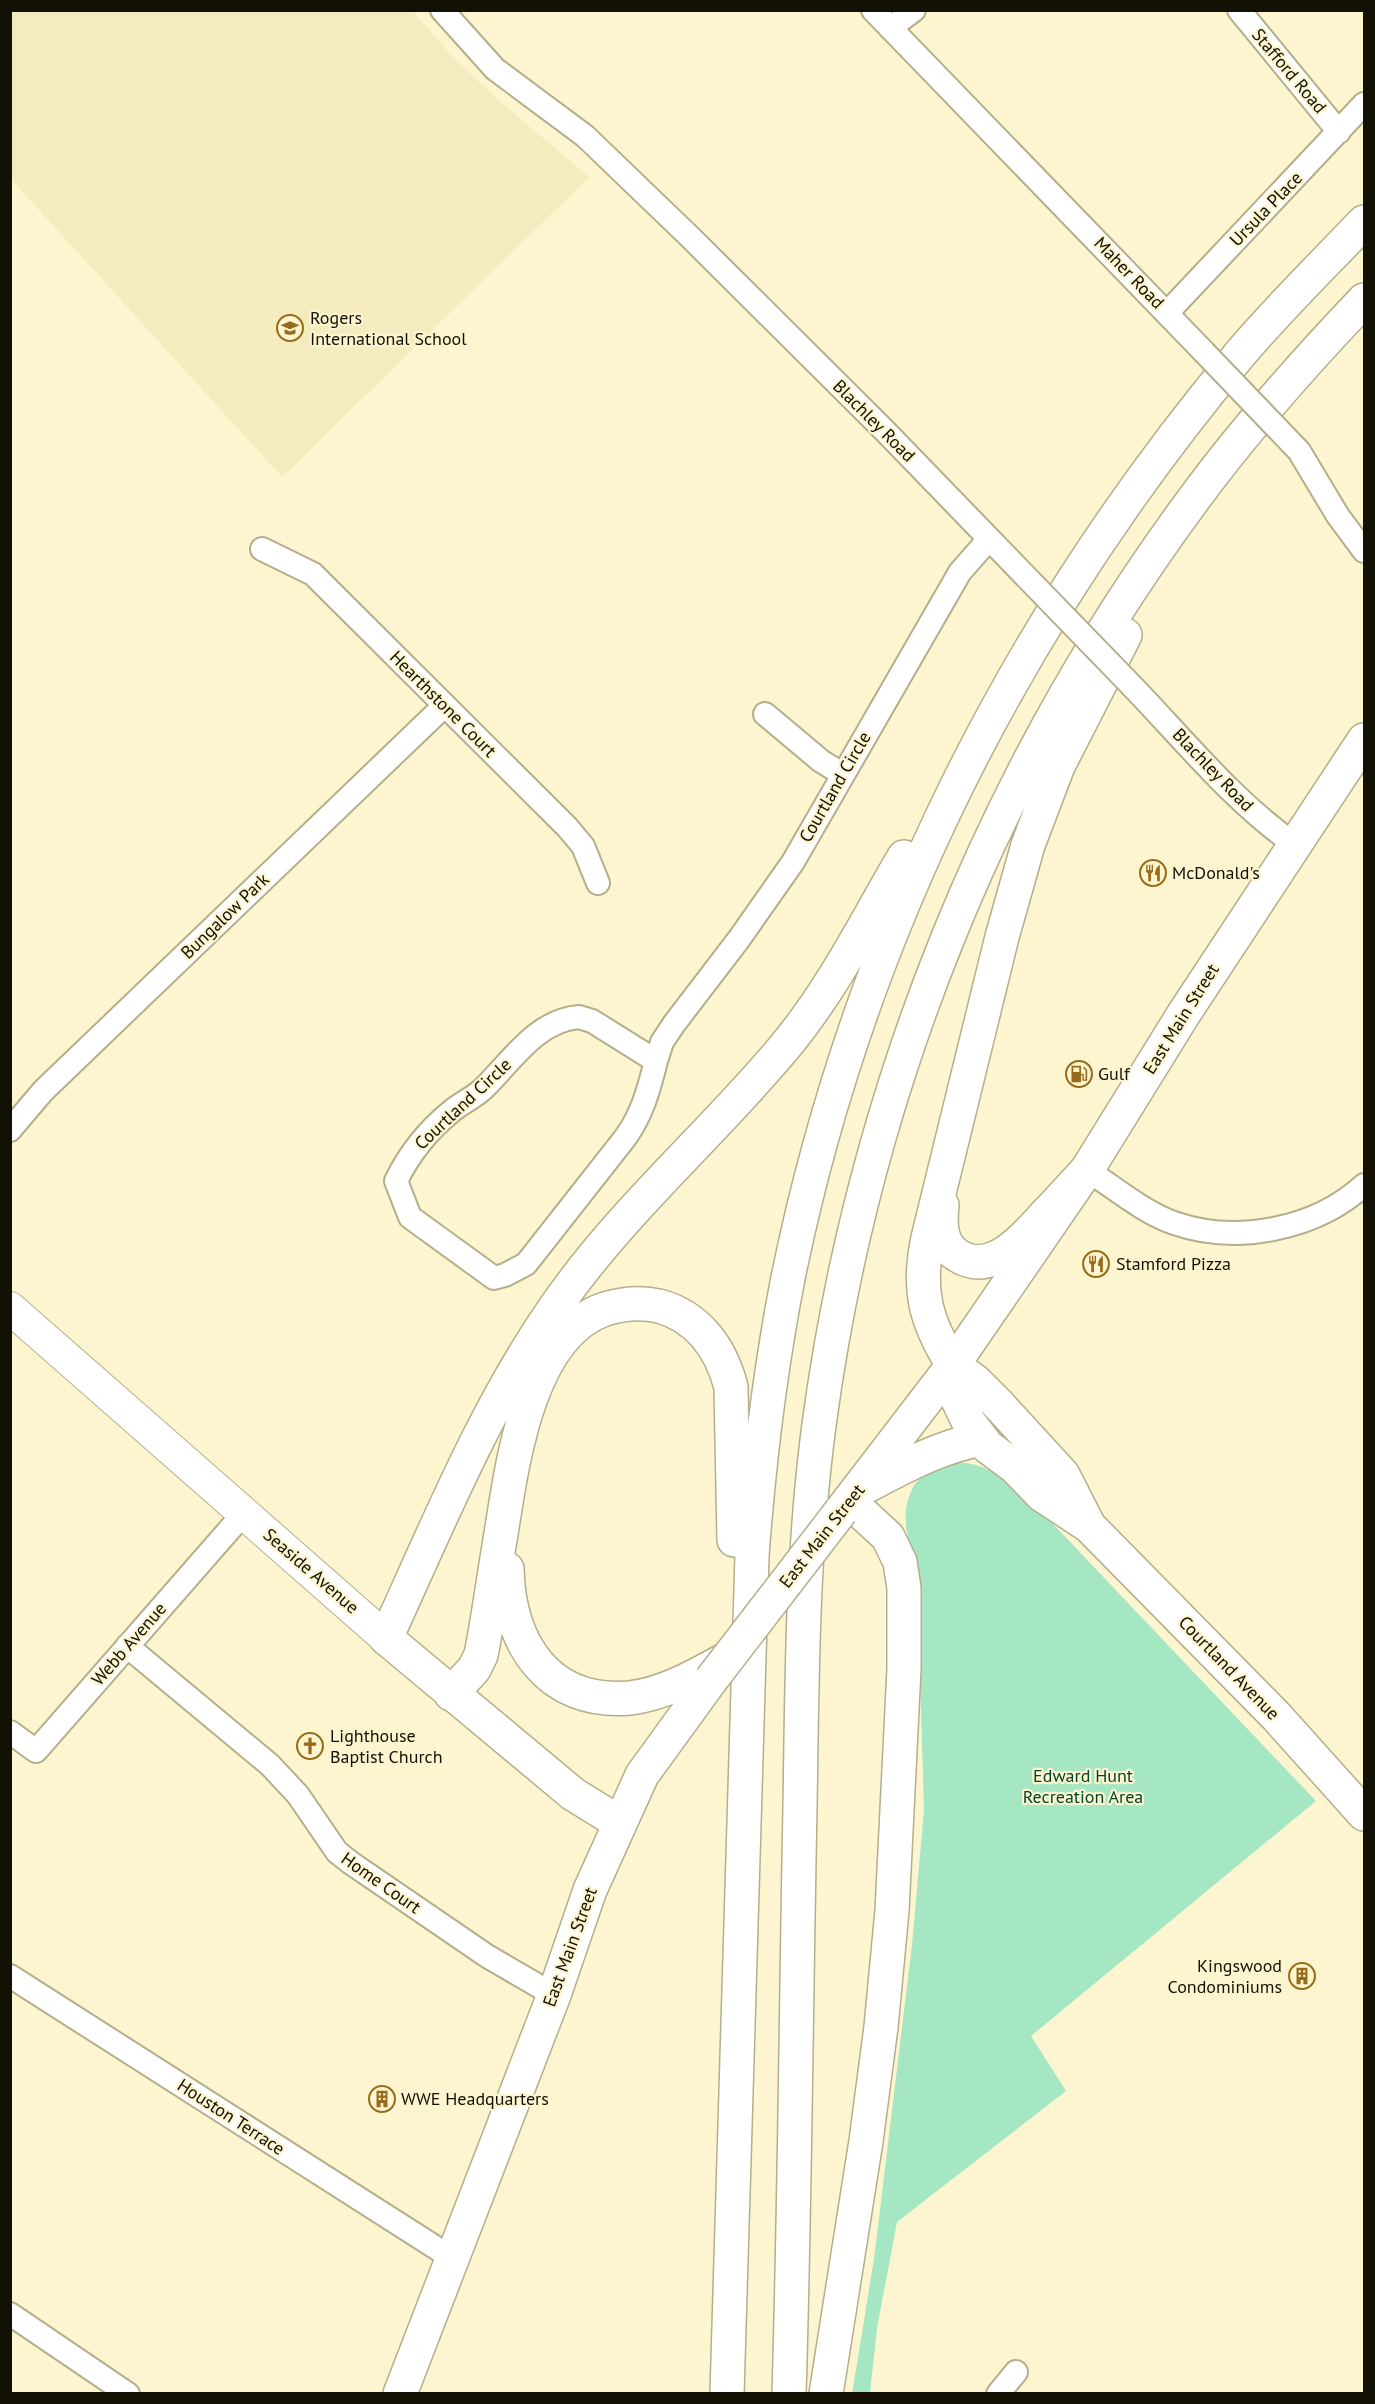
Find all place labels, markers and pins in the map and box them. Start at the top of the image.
place label: Rogers International School [310,306,467,350]
school or university icon: Rogers International School [275,313,305,343]
restaurant icon: McDonald's [1138,858,1168,888]
place label: McDonald's [1172,861,1260,884]
fuel station icon: Gulf [1064,1059,1094,1089]
place label: Gulf [1098,1062,1131,1085]
restaurant icon: Stamford Pizza [1081,1249,1111,1279]
place label: Stamford Pizza [1116,1252,1231,1275]
place label: Lighthouse Baptist Church [330,1724,443,1768]
church icon: Lighthouse Baptist Church [295,1731,325,1761]
place label: Kingswood Condominiums [1168,1954,1282,1998]
building icon: Kingswood Condominiums [1287,1961,1317,1991]
building icon: WWE Headquarters [367,2084,397,2114]
place label: WWE Headquarters [401,2087,549,2110]

